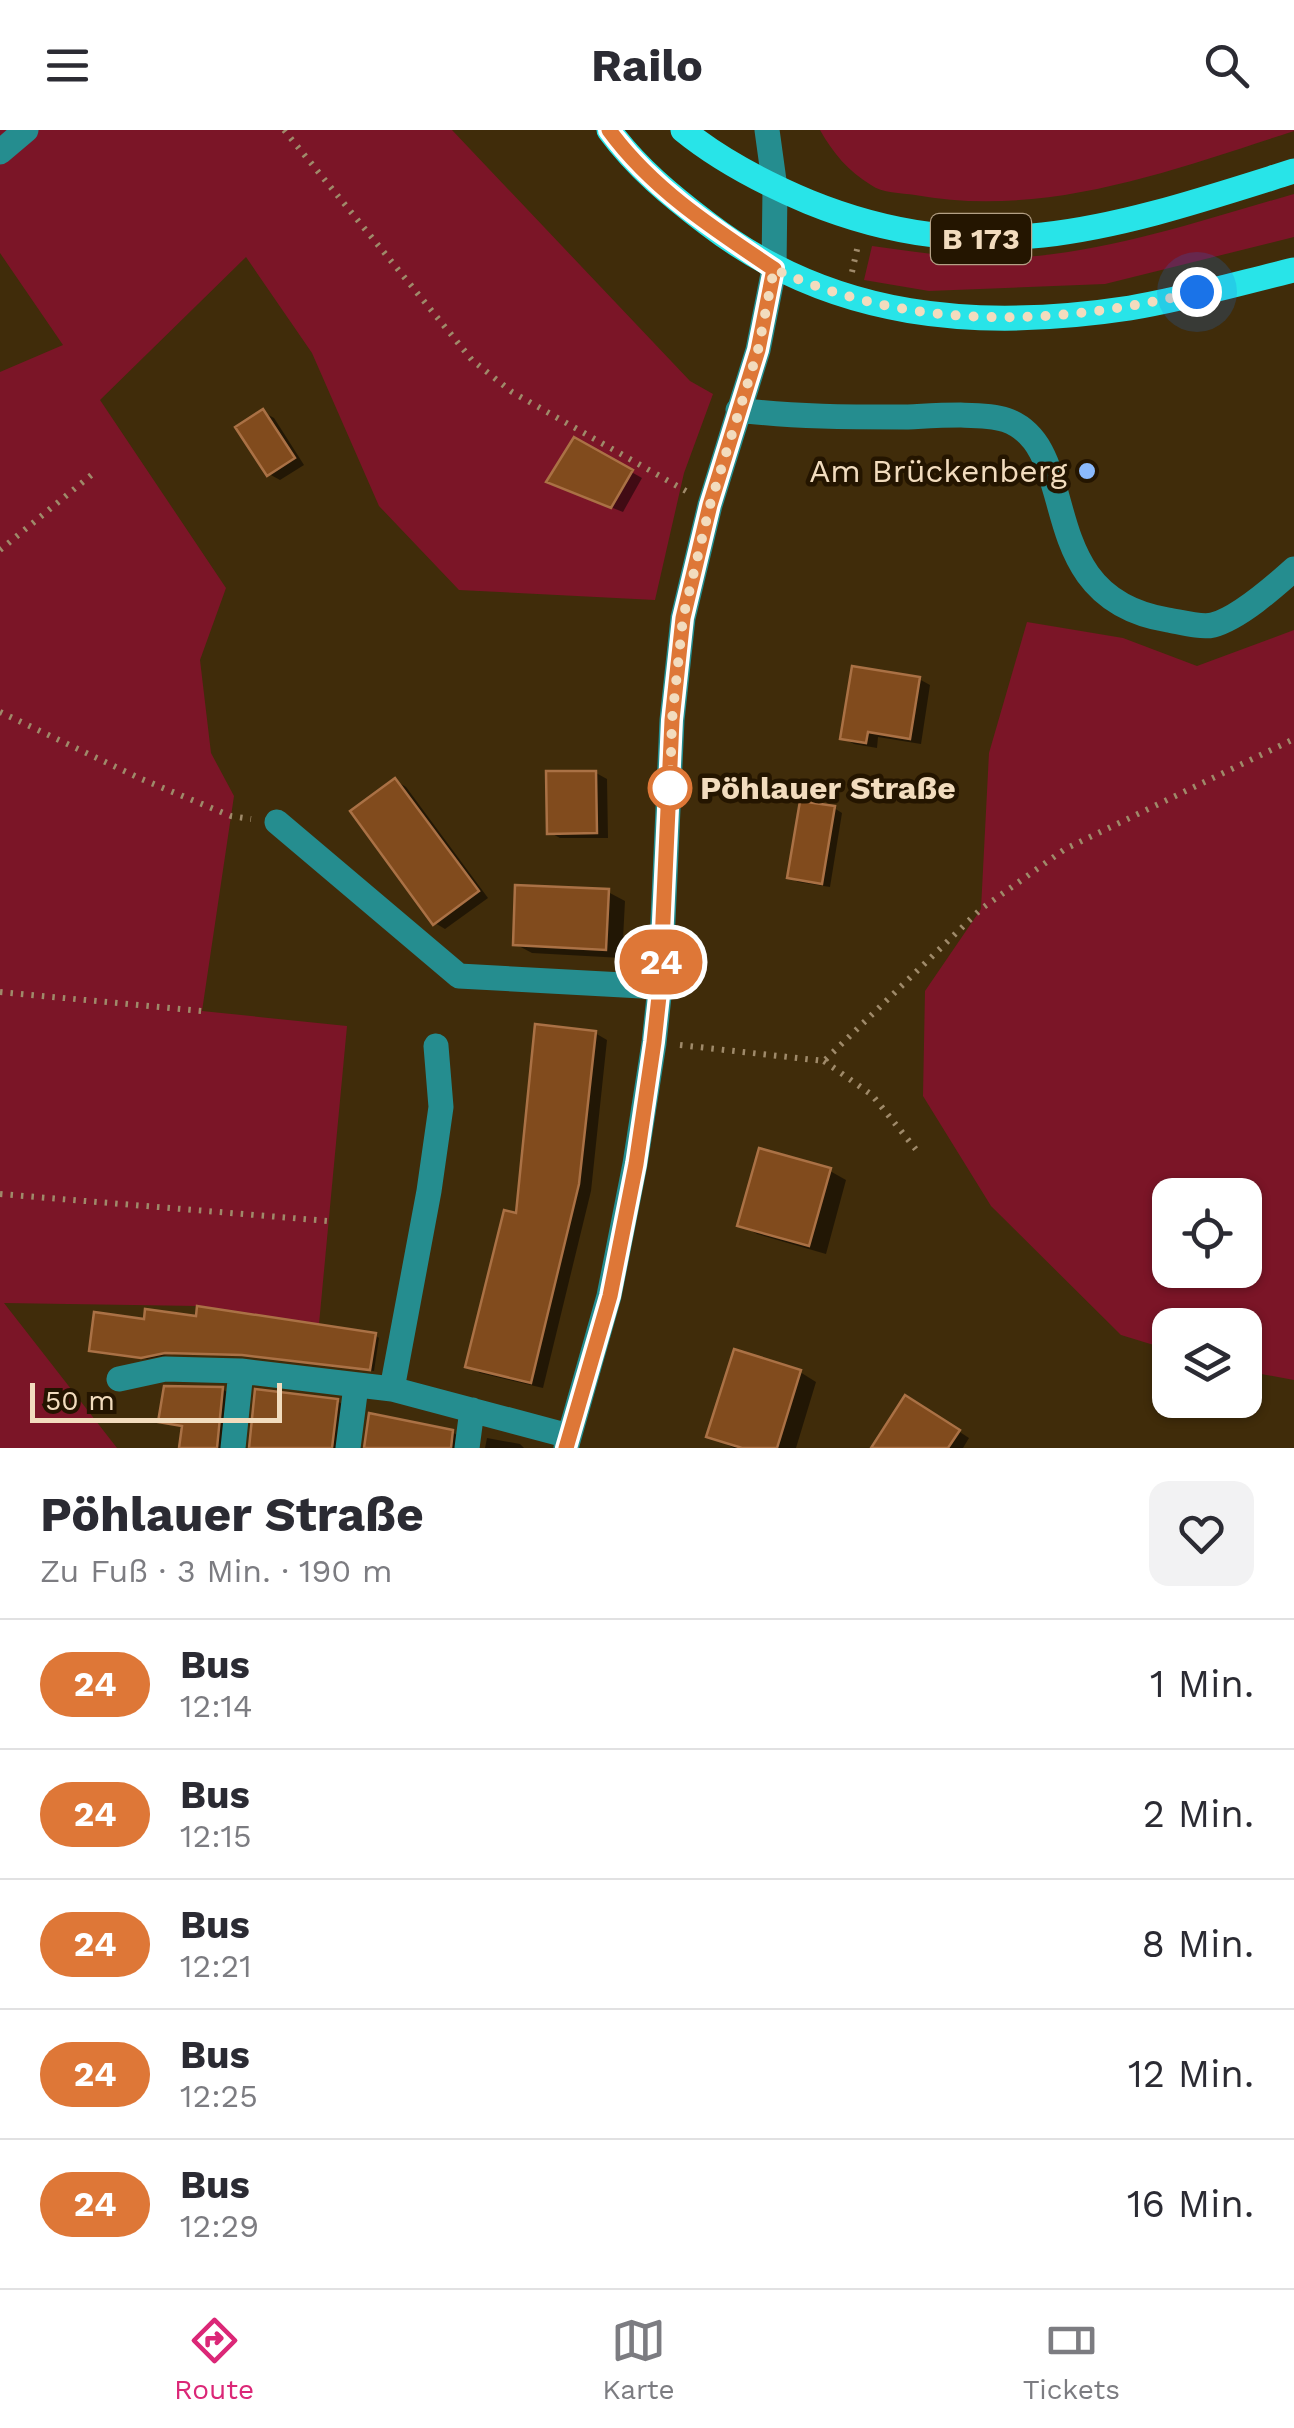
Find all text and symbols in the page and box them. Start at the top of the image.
icon: menu [40,38,95,93]
icon: search [1199,38,1254,93]
text: Railo [591,39,703,92]
road number: B 173 [931,214,1031,264]
your location [1172,267,1222,317]
place label: Am Brückenberg [809,452,1068,490]
marker: Am Brückenberg [1076,460,1098,482]
marker: Pöhlauer Straße [649,767,691,809]
place label: Pöhlauer Straße [700,769,956,807]
line badge: 24 [616,930,706,994]
text: 24 [639,941,683,983]
map controls [1152,1178,1262,1418]
button: locate [1152,1178,1262,1288]
button: layers [1152,1308,1262,1418]
scale bar [30,1378,282,1422]
text: 50 m [45,1384,115,1417]
button: heart [1149,1481,1254,1586]
text: Pöhlauer Straße [40,1486,424,1543]
text: Zu Fuß · 3 Min. · 190 m [40,1552,393,1590]
text: Bus [180,1643,250,1687]
text: 1 Min. [1150,1662,1254,1706]
text: 24 [73,1663,117,1705]
text: 12:14 [180,1687,253,1725]
text: Bus [180,1773,250,1817]
text: 2 Min. [1143,1792,1254,1836]
text: 24 [73,1793,117,1835]
text: 12:15 [180,1817,252,1855]
text: Bus [180,1903,250,1947]
text: 8 Min. [1141,1922,1254,1966]
text: 24 [73,1923,117,1965]
text: 12:21 [180,1947,252,1985]
text: Bus [180,2033,250,2077]
text: 12 Min. [1128,2052,1254,2096]
text: 24 [73,2053,117,2095]
text: 12:25 [180,2077,258,2115]
text: Bus [180,2163,250,2207]
text: 16 Min. [1127,2182,1254,2226]
text: 24 [73,2183,117,2225]
text: 12:29 [180,2207,259,2245]
tab: Route [174,2313,254,2406]
tab: Karte [602,2313,675,2406]
tab: Tickets [1023,2313,1120,2406]

